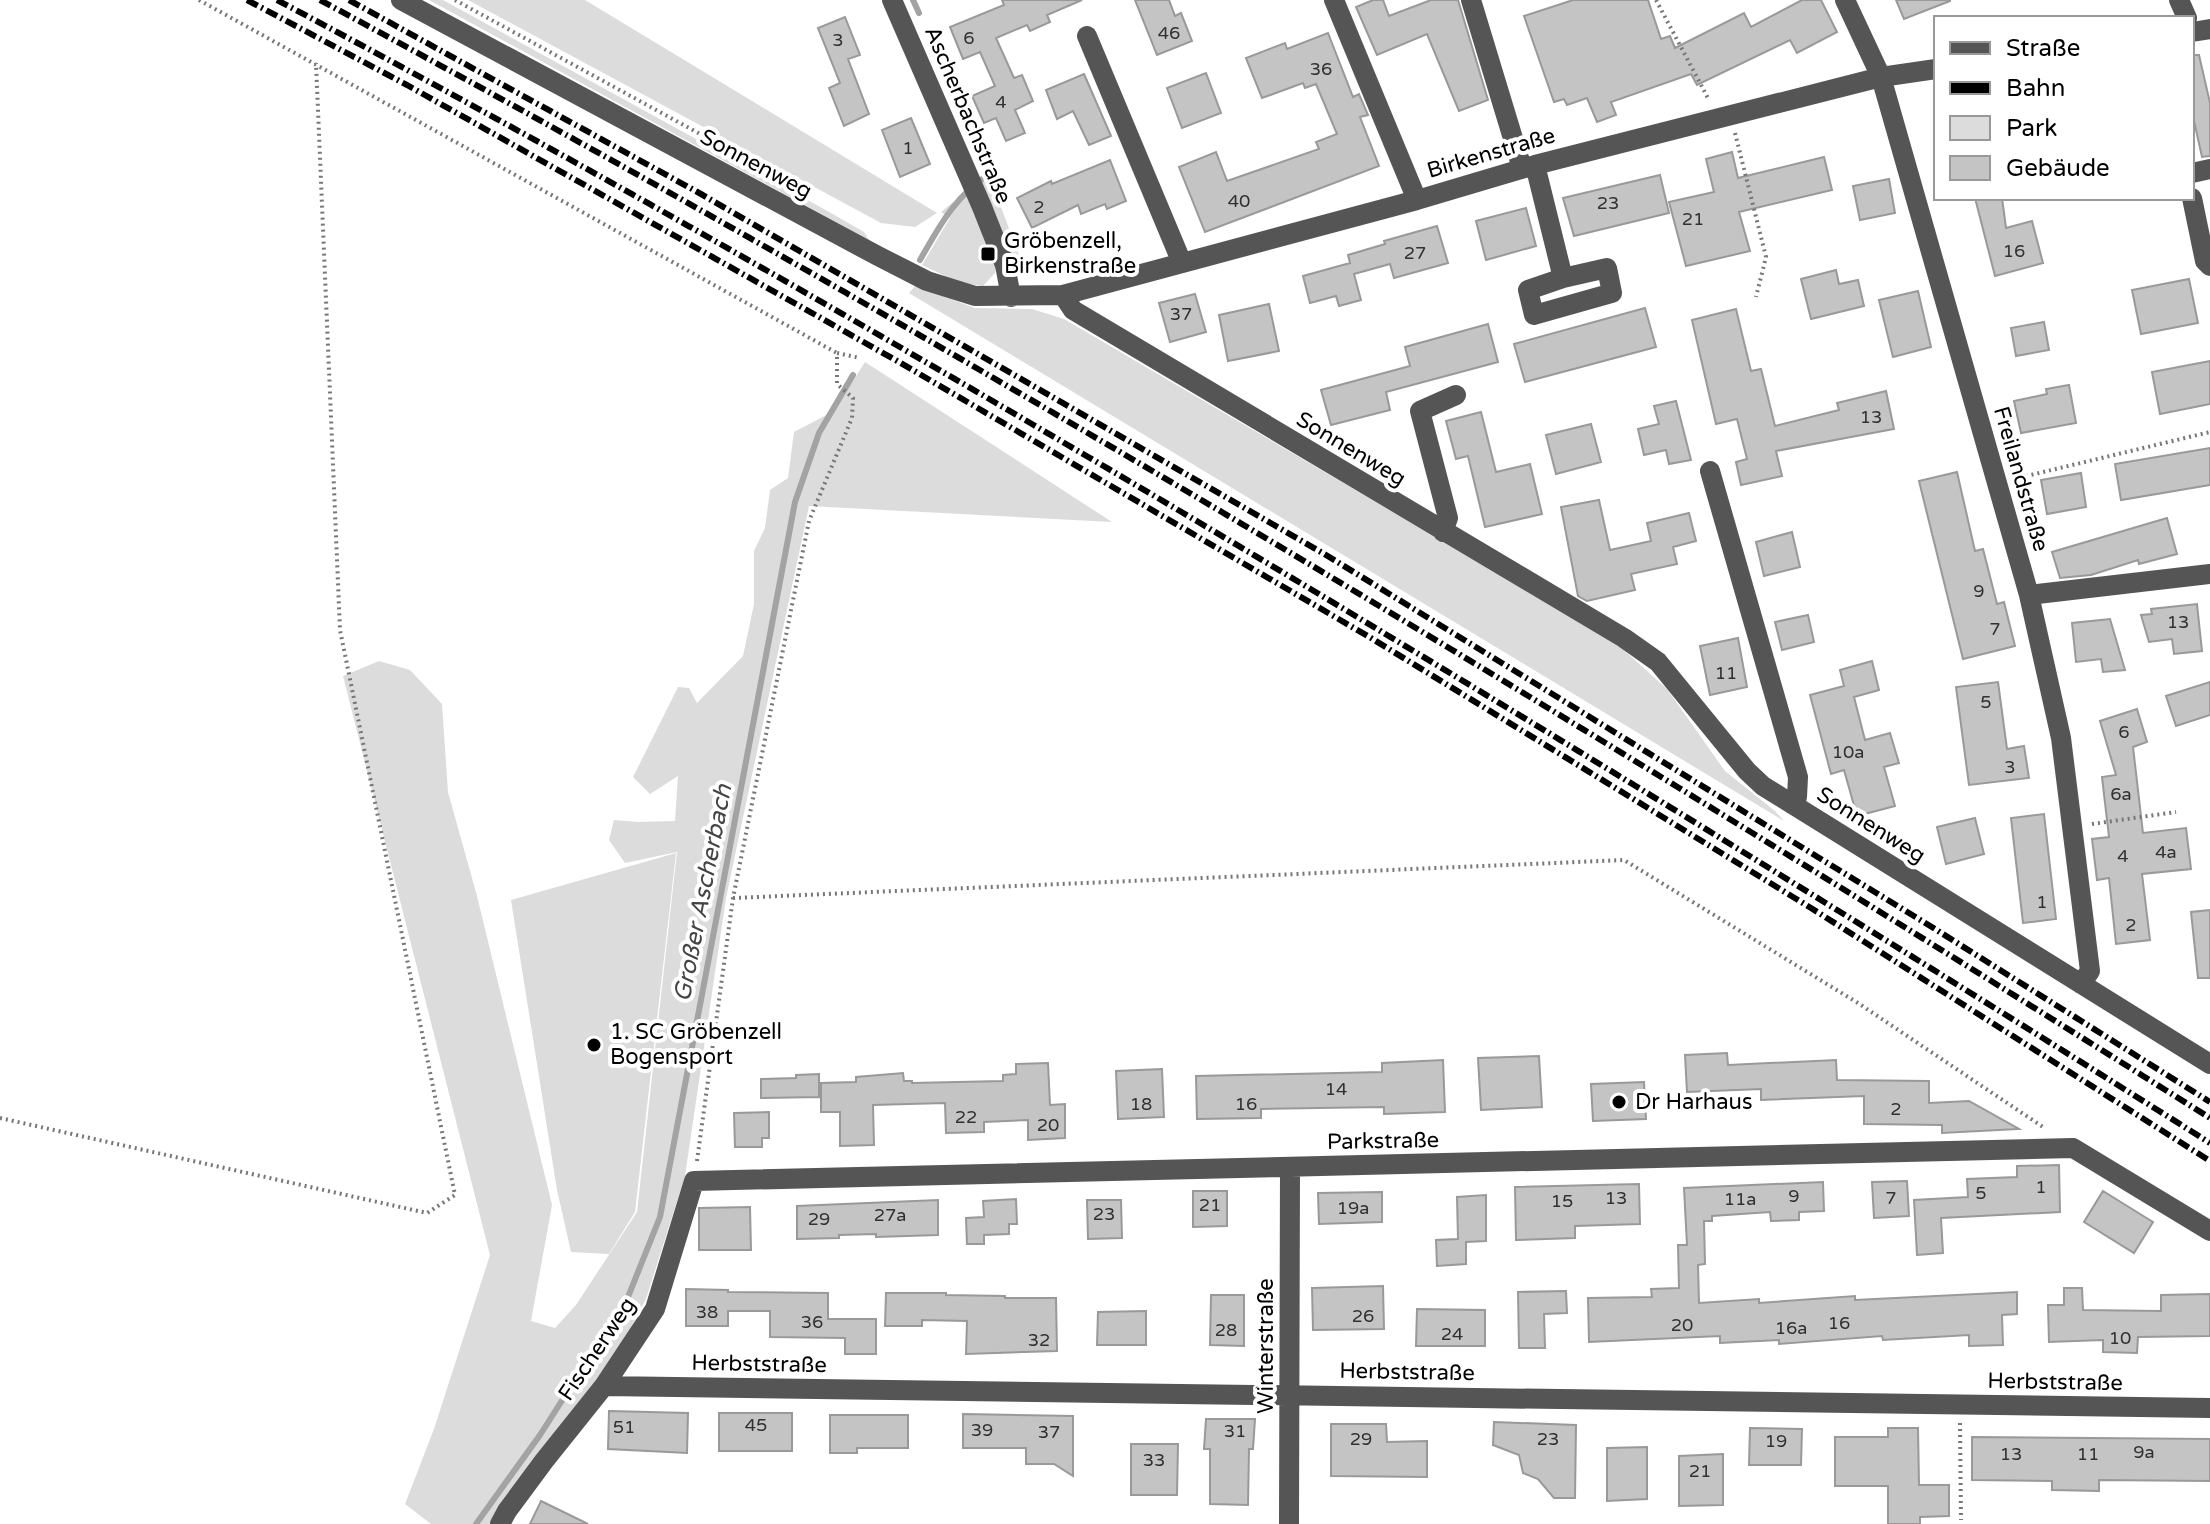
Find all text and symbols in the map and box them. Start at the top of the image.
legend [1934,16,2194,200]
house number: 46 [1158,22,1180,44]
street label: Ascherbachstraße [919,23,1017,207]
house number: 6 [963,27,975,49]
house number: 3 [832,29,844,51]
text: Straße [2006,34,2080,63]
house number: 36 [1310,58,1332,80]
text: Bahn [2006,74,2065,103]
house number: 4 [995,91,1007,113]
text: Park [2006,114,2057,143]
street label: Birkenstraße [1424,122,1558,184]
street label: Sonnenweg [696,124,816,204]
house number: 1 [902,137,914,159]
text: Gebäude [2006,154,2110,183]
house number: 40 [1228,190,1250,212]
house number: 23 [1597,192,1619,214]
house number: 2 [1033,196,1045,218]
house number: 21 [1682,208,1704,230]
place label: Gröbenzell, Birkenstraße [1004,228,1136,279]
house number: 16 [2003,240,2025,262]
house number: 27 [1404,242,1426,264]
marker: Gröbenzell, Birkenstraße [979,245,997,263]
house number: 37 [1170,303,1192,325]
street label: Freilandstraße [1988,404,2054,554]
street label: Sonnenweg [1292,406,1410,492]
house number: 13 [1860,406,1882,428]
house number: 9 [1973,580,1985,602]
house number: 13 [2167,611,2189,633]
house number: 7 [1989,618,2001,640]
house number: 11 [1715,662,1737,684]
house number: 5 [1980,691,1992,713]
house number: 6 [2118,721,2130,743]
house number: 10a [1832,741,1864,763]
house number: 3 [2004,756,2016,778]
water label: Großer Ascherbach [668,780,739,1004]
street label: Sonnenweg [1812,781,1930,869]
house number: 6a [2110,783,2132,805]
house number: 4a [2155,841,2177,863]
house number: 4 [2117,845,2129,867]
house number: 1 [2036,891,2048,913]
house number: 2 [2125,914,2137,936]
place label: 1. SC Gröbenzell Bogensport [610,1019,782,1070]
marker: 1. SC Gröbenzell Bogensport [585,1036,603,1054]
house number: 14 [1325,1078,1347,1100]
place label: Dr Harhaus [1635,1089,1753,1115]
house number: 18 [1130,1093,1152,1115]
house number: 16 [1235,1093,1257,1115]
marker: Dr Harhaus [1610,1093,1628,1111]
house number: 2 [1890,1098,1902,1120]
house number: 22 [955,1106,977,1128]
house number: 20 [1037,1114,1059,1136]
street label: Parkstraße [1327,1127,1439,1155]
house number: 1 [2035,1176,2047,1198]
house number: 5 [1975,1182,1987,1204]
house number: 9 [1788,1185,1800,1207]
house number: 13 [1605,1187,1627,1209]
house number: 7 [1885,1187,1897,1209]
house number: 11a [1724,1188,1756,1210]
house number: 15 [1551,1190,1573,1212]
house number: 21 [1199,1194,1221,1216]
house number: 19a [1337,1197,1369,1219]
house number: 23 [1093,1203,1115,1225]
house number: 27a [874,1204,906,1226]
house number: 29 [808,1208,830,1230]
street label: Winterstraße [1253,1278,1279,1414]
street label: Fischerweg [553,1292,641,1406]
house number: 38 [696,1301,718,1323]
house number: 26 [1352,1305,1374,1327]
house number: 36 [801,1311,823,1333]
house number: 16 [1828,1312,1850,1334]
house number: 20 [1671,1314,1693,1336]
house number: 16a [1775,1317,1807,1339]
house number: 28 [1215,1319,1237,1341]
house number: 24 [1441,1323,1463,1345]
house number: 10 [2109,1327,2131,1349]
house number: 32 [1028,1329,1050,1351]
street label: Herbststraße [691,1350,827,1378]
street label: Herbststraße [1339,1358,1475,1386]
street label: Herbststraße [1987,1368,2123,1396]
house number: 45 [745,1414,767,1436]
house number: 51 [613,1416,635,1438]
house number: 39 [971,1419,993,1441]
house number: 31 [1224,1420,1246,1442]
house number: 37 [1038,1421,1060,1443]
house number: 29 [1350,1428,1372,1450]
house number: 23 [1537,1428,1559,1450]
house number: 19 [1765,1430,1787,1452]
house number: 9a [2133,1441,2155,1463]
house number: 13 [2000,1443,2022,1465]
house number: 11 [2077,1443,2099,1465]
house number: 33 [1143,1449,1165,1471]
house number: 21 [1689,1460,1711,1482]

